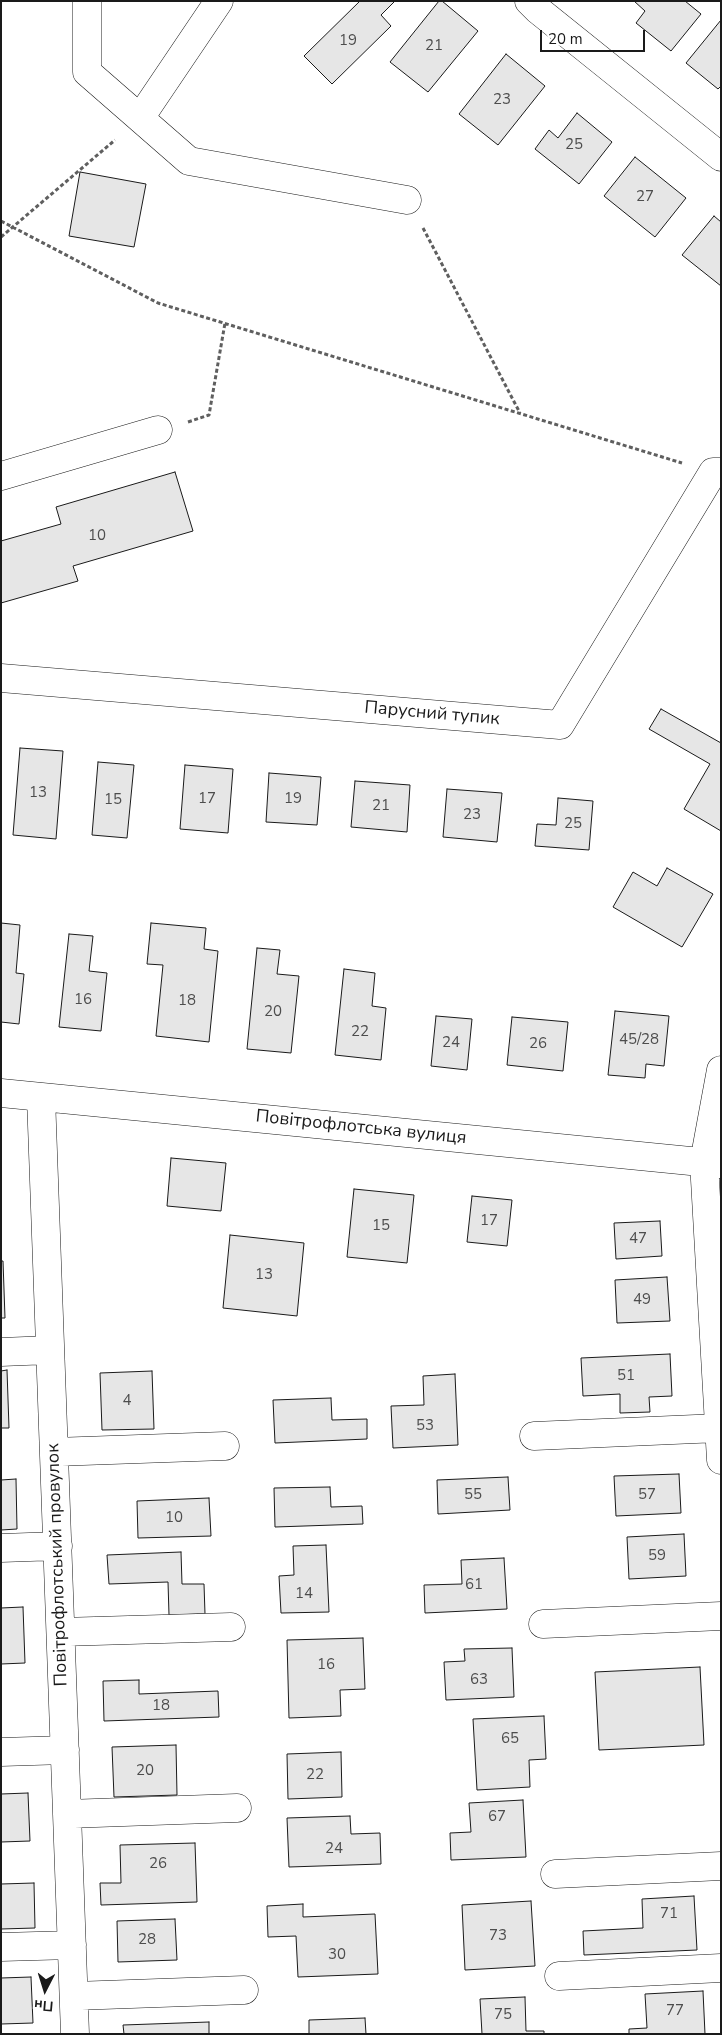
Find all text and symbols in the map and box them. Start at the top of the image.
scale bar [542,20,647,52]
text: 20 m [548,29,583,49]
house number: 19 [339,32,357,50]
house number: 21 [425,37,443,55]
house number: 23 [493,91,511,109]
house number: 25 [565,136,583,154]
house number: 27 [636,188,654,206]
house number: 10 [88,527,106,545]
street label: Парусний тупик [363,697,501,731]
house number: 13 [29,784,47,802]
house number: 17 [198,790,216,808]
house number: 19 [284,790,302,808]
house number: 15 [104,791,122,809]
house number: 21 [372,797,390,815]
house number: 23 [463,806,481,824]
house number: 25 [564,815,582,833]
house number: 16 [74,991,92,1009]
house number: 18 [178,992,196,1010]
house number: 20 [264,1003,282,1021]
house number: 22 [351,1023,369,1041]
house number: 45/28 [619,1031,659,1049]
house number: 24 [442,1034,460,1052]
house number: 26 [529,1035,547,1053]
street label: Повітрофлотська вулиця [255,1106,467,1150]
house number: 17 [480,1212,498,1230]
house number: 15 [372,1217,390,1235]
house number: 47 [629,1230,647,1248]
house number: 13 [255,1266,273,1284]
house number: 49 [633,1291,651,1309]
house number: 51 [617,1367,635,1385]
house number: 4 [123,1392,131,1410]
house number: 53 [416,1417,434,1435]
street label: Повітрофлотський провулок [43,1443,73,1687]
house number: 55 [464,1486,482,1504]
house number: 57 [638,1486,656,1504]
house number: 10 [165,1509,183,1527]
house number: 59 [648,1547,666,1565]
house number: 61 [465,1576,483,1594]
house number: 14 [295,1585,313,1603]
house number: 16 [317,1656,335,1674]
house number: 63 [470,1671,488,1689]
house number: 18 [152,1697,170,1715]
house number: 65 [501,1730,519,1748]
house number: 20 [136,1762,154,1780]
house number: 22 [306,1766,324,1784]
house number: 67 [488,1808,506,1826]
house number: 24 [325,1840,343,1858]
house number: 26 [149,1855,167,1873]
house number: 71 [660,1905,678,1923]
house number: 73 [489,1927,507,1945]
house number: 28 [138,1931,156,1949]
house number: 30 [328,1946,346,1964]
north arrow [20,1965,70,2015]
text: Пн [33,1995,54,2016]
house number: 77 [666,2002,684,2020]
house number: 75 [494,2006,512,2024]

